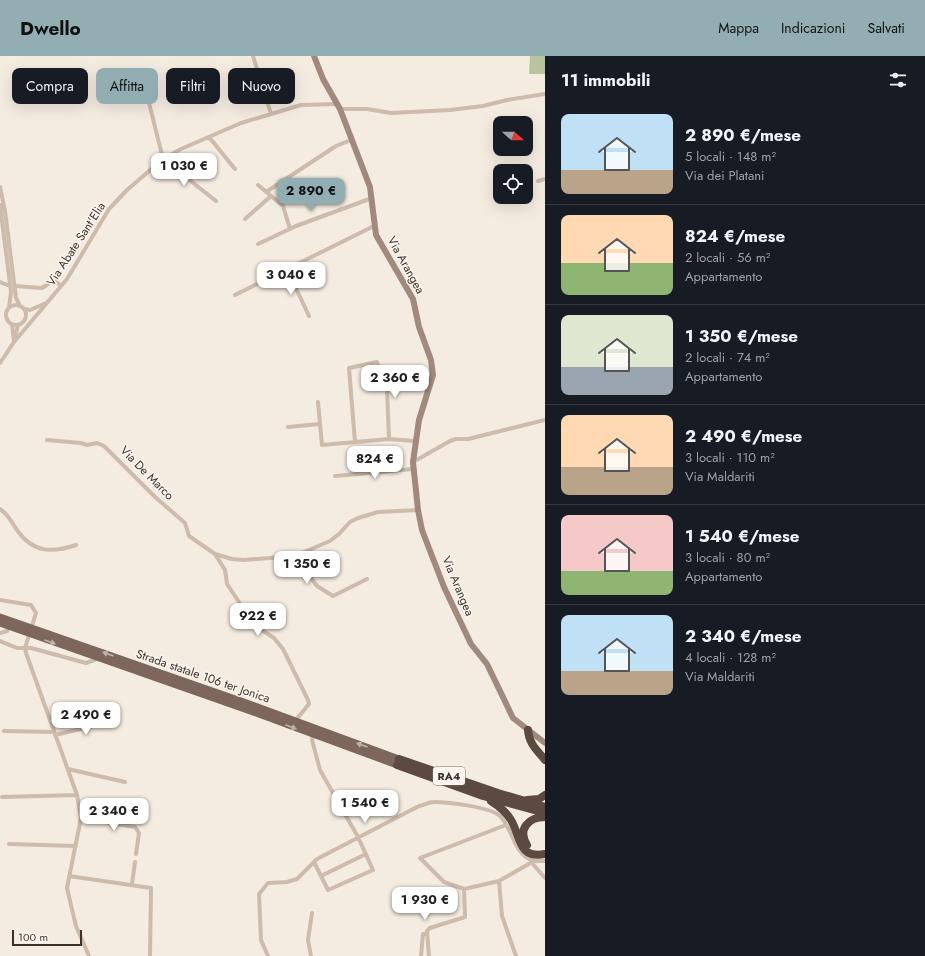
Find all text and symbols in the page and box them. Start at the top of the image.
text: Dwello [20,15,81,42]
text: Mappa [718,18,759,38]
text: Indicazioni [781,18,845,38]
text: Salvati [867,18,905,38]
chip: Compra [12,68,88,104]
chip: Affitta [96,68,158,104]
chip: Filtri [166,68,220,104]
chip: Nuovo [228,68,295,104]
text: 11 immobili [561,68,650,92]
icon: filters [887,69,909,91]
north arrow [493,116,533,156]
map controls [493,116,533,204]
text: 2 890 €/mese [685,123,801,147]
icon: home [593,130,641,178]
text: 5 locali · 148 m² [685,147,776,166]
pin: 1 030 € [147,153,221,187]
text: 1 030 € [160,156,208,175]
button: locate [493,164,533,204]
text: Via dei Platani [685,166,764,185]
pin: 2 890 € [274,178,348,212]
text: 2 890 € [286,181,336,200]
street label: Via Abate Sant'Elia [42,198,110,289]
text: 824 €/mese [685,224,785,248]
icon: home [593,231,641,279]
street label: Via Arangea [383,233,429,297]
text: 2 locali · 56 m² [685,248,770,267]
pin: 3 040 € [254,262,328,296]
text: 3 040 € [266,265,316,284]
text: Appartamento [685,267,762,286]
text: 1 350 €/mese [685,324,798,348]
icon: home [593,331,641,379]
text: 2 locali · 74 m² [685,348,770,367]
pin: 2 360 € [358,365,432,399]
text: Appartamento [685,367,762,386]
text: 2 360 € [370,368,420,387]
text: 2 490 €/mese [685,424,802,448]
icon: home [593,431,641,479]
street label: Via De Marco [116,442,178,504]
pin: 824 € [347,446,403,480]
text: 3 locali · 110 m² [685,448,775,467]
text: 824 € [356,449,394,468]
text: Via Maldariti [685,467,755,486]
text: 1 540 €/mese [685,524,799,548]
icon: home [593,531,641,579]
text: 3 locali · 80 m² [685,548,770,567]
pin: 1 350 € [270,551,344,585]
street label: Via Arangea [437,553,479,619]
text: 1 350 € [283,554,331,573]
text: Appartamento [685,567,762,586]
pin: 922 € [230,603,286,637]
text: 922 € [239,606,277,625]
text: 2 340 €/mese [685,624,801,648]
icon: home [593,631,641,679]
one-way arrow [44,639,56,645]
street label: Strada statale 106 ter Jonica [134,645,273,707]
text: 4 locali · 128 m² [685,648,776,667]
one-way arrow [102,651,114,657]
text: Via Maldariti [685,667,755,686]
pin: 2 490 € [49,702,123,736]
text: 2 490 € [60,705,112,724]
one-way arrow [286,724,298,730]
one-way arrow [356,742,368,748]
road number: RA4 [433,767,465,785]
pin: 1 540 € [328,790,402,824]
text: 1 540 € [341,793,390,812]
pin: 2 340 € [77,798,151,832]
text: 2 340 € [89,801,139,820]
pin: 1 930 € [388,887,462,921]
text: 1 930 € [401,890,449,909]
scale bar [12,928,82,947]
text: 100 m [18,929,48,945]

